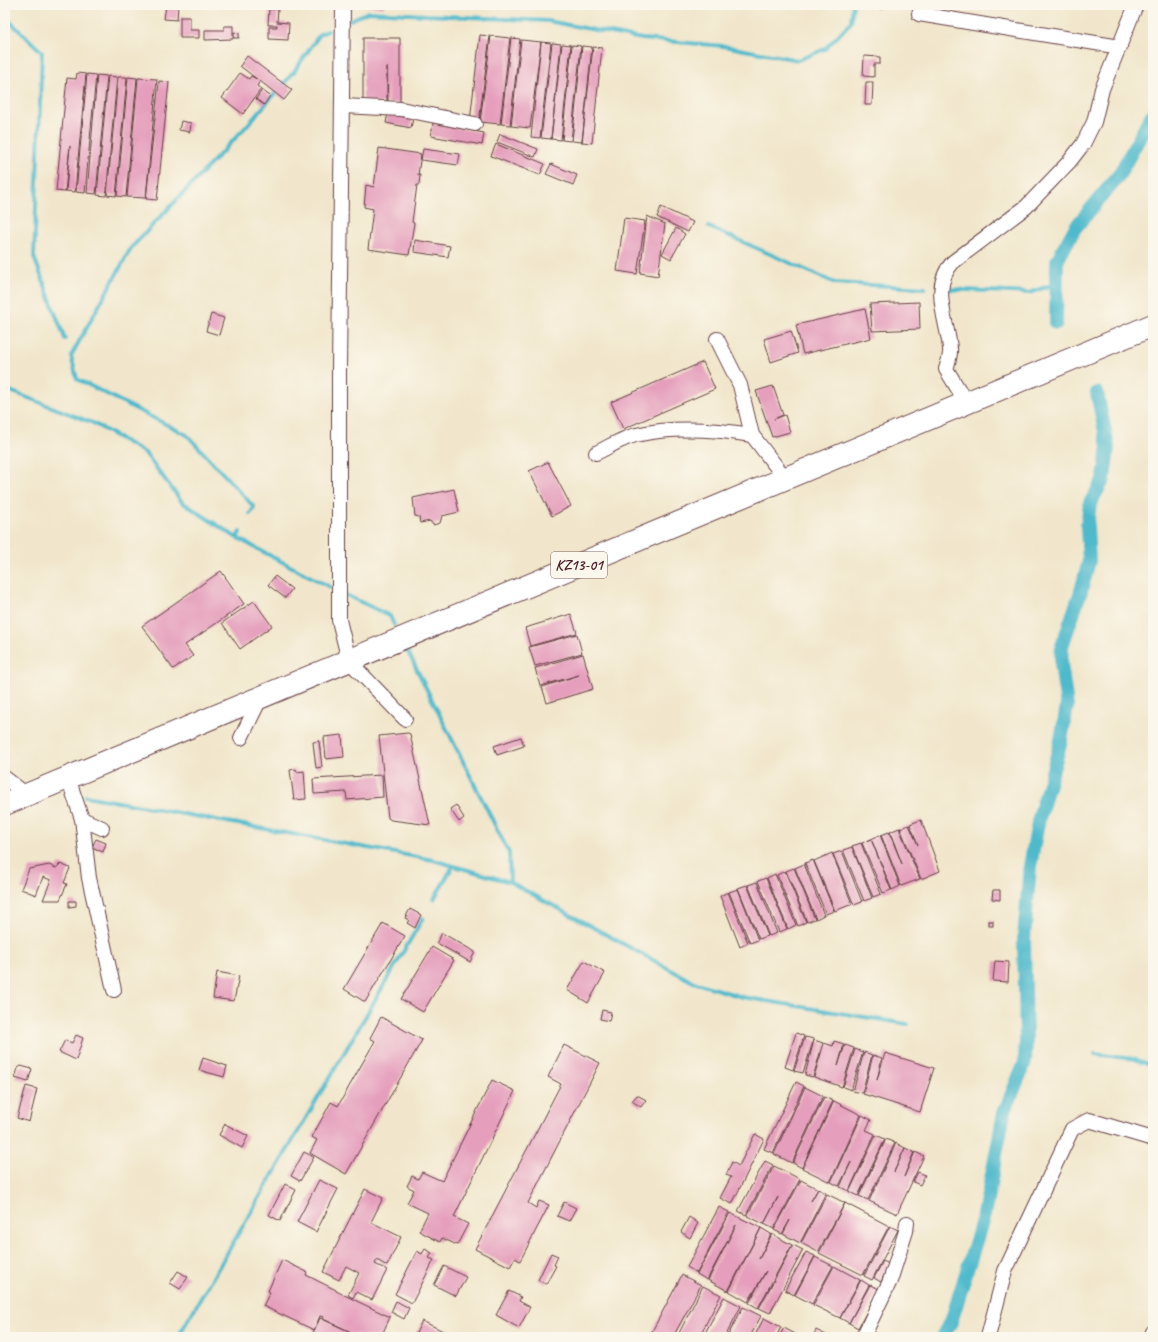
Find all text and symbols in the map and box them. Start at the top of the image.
road number: KZ13-01 [551,552,607,578]

